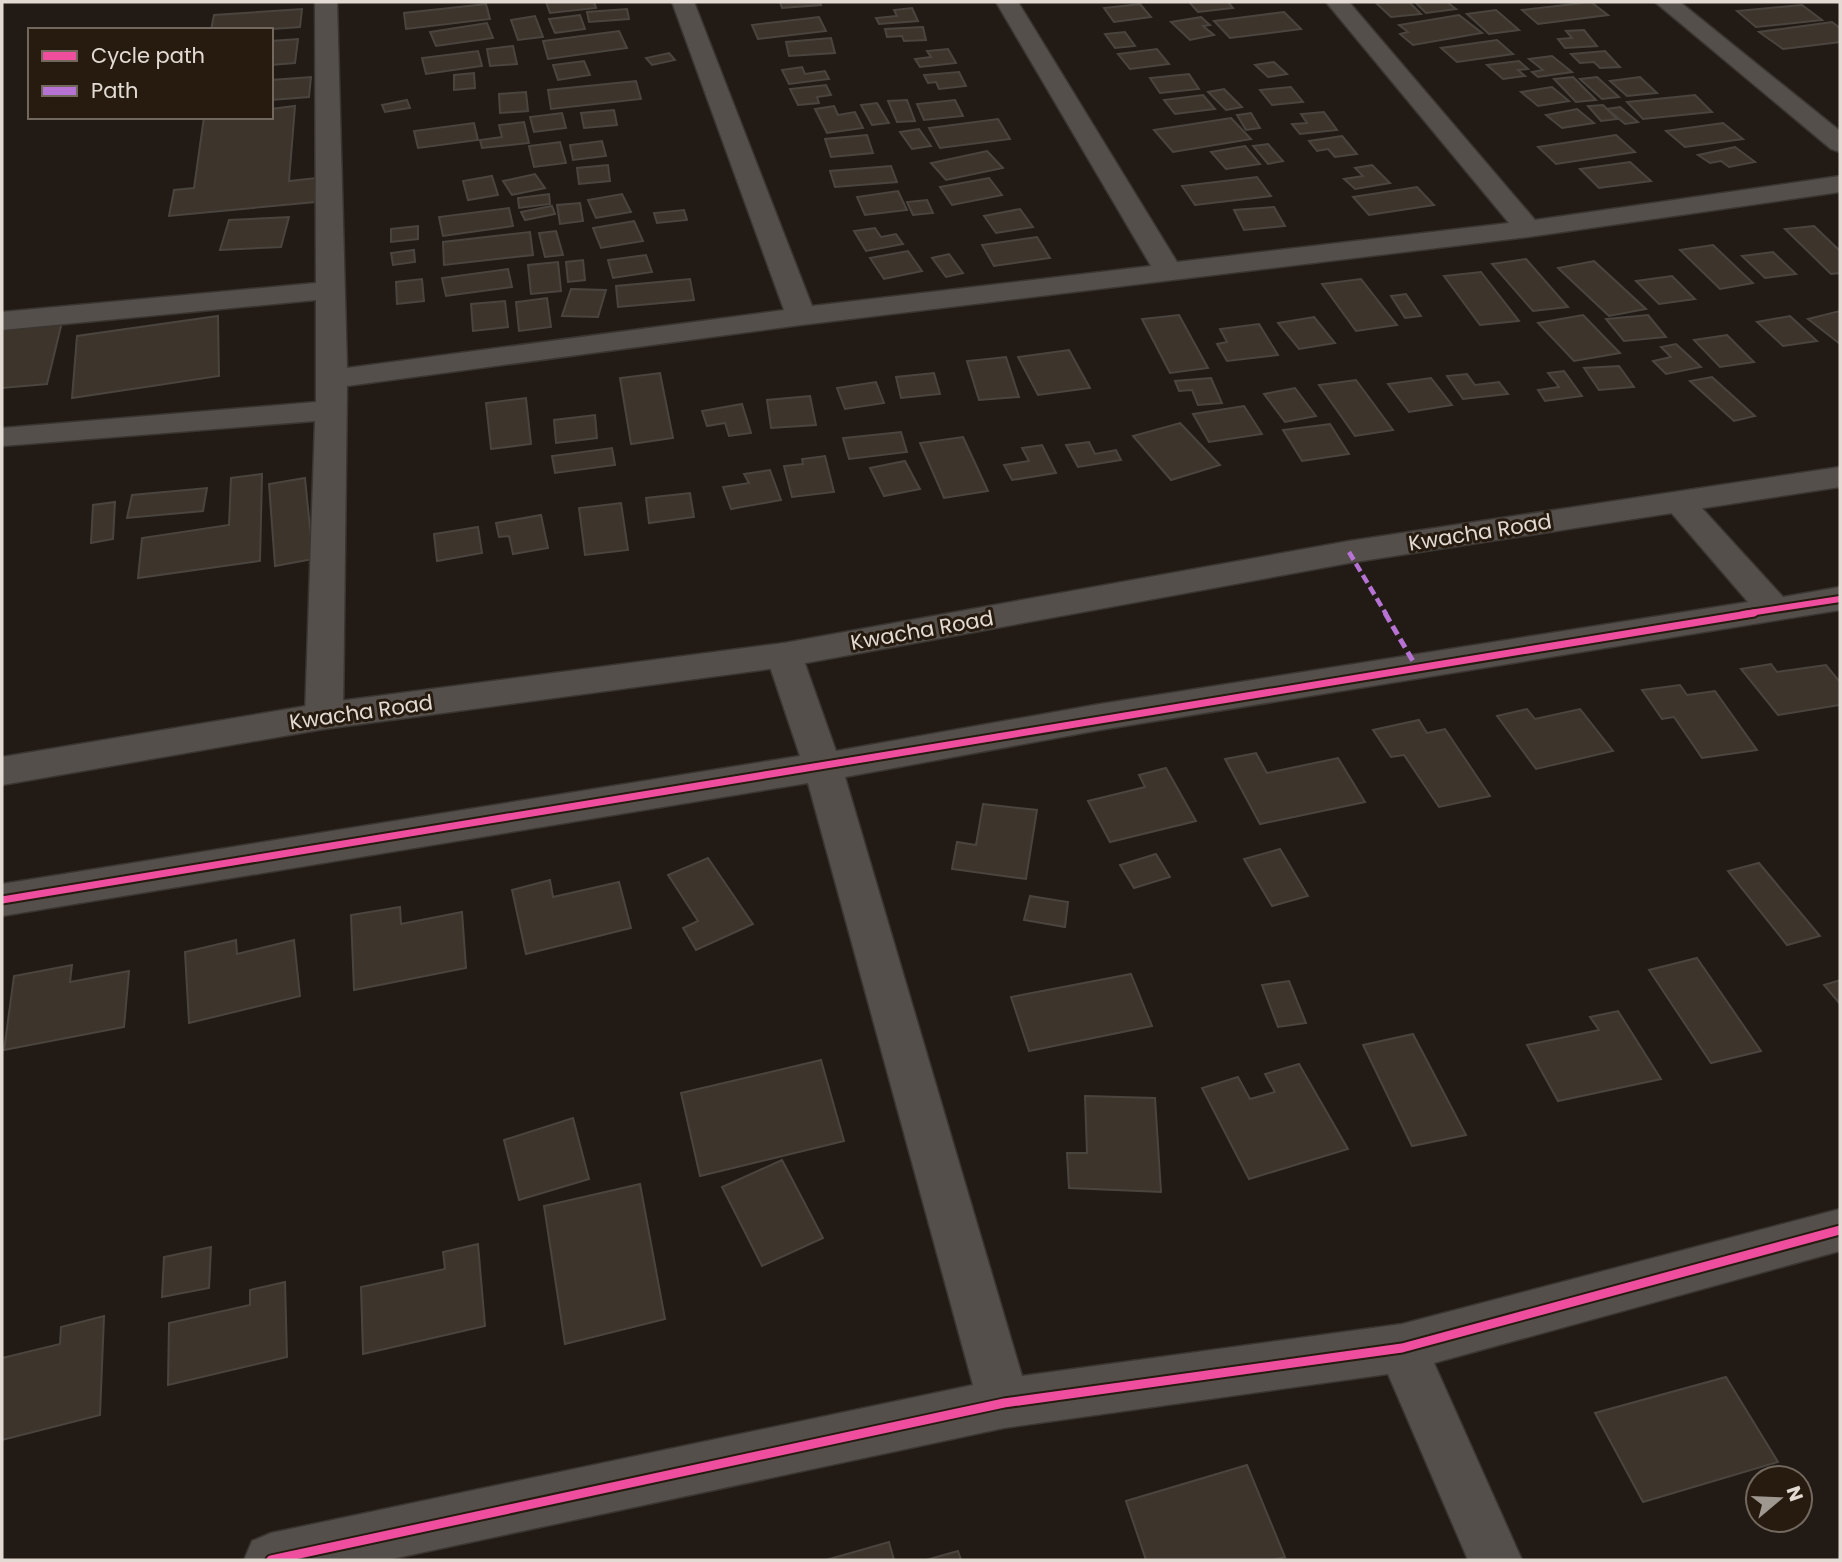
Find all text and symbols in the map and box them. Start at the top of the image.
legend [28,28,273,119]
text: Cycle path [91,41,205,70]
text: Path [91,76,138,105]
street label: Kwacha Road [1406,506,1554,558]
street label: Kwacha Road [848,603,996,657]
street label: Kwacha Road [287,688,435,736]
north arrow [1744,1464,1814,1534]
text: N [1780,1482,1810,1505]

